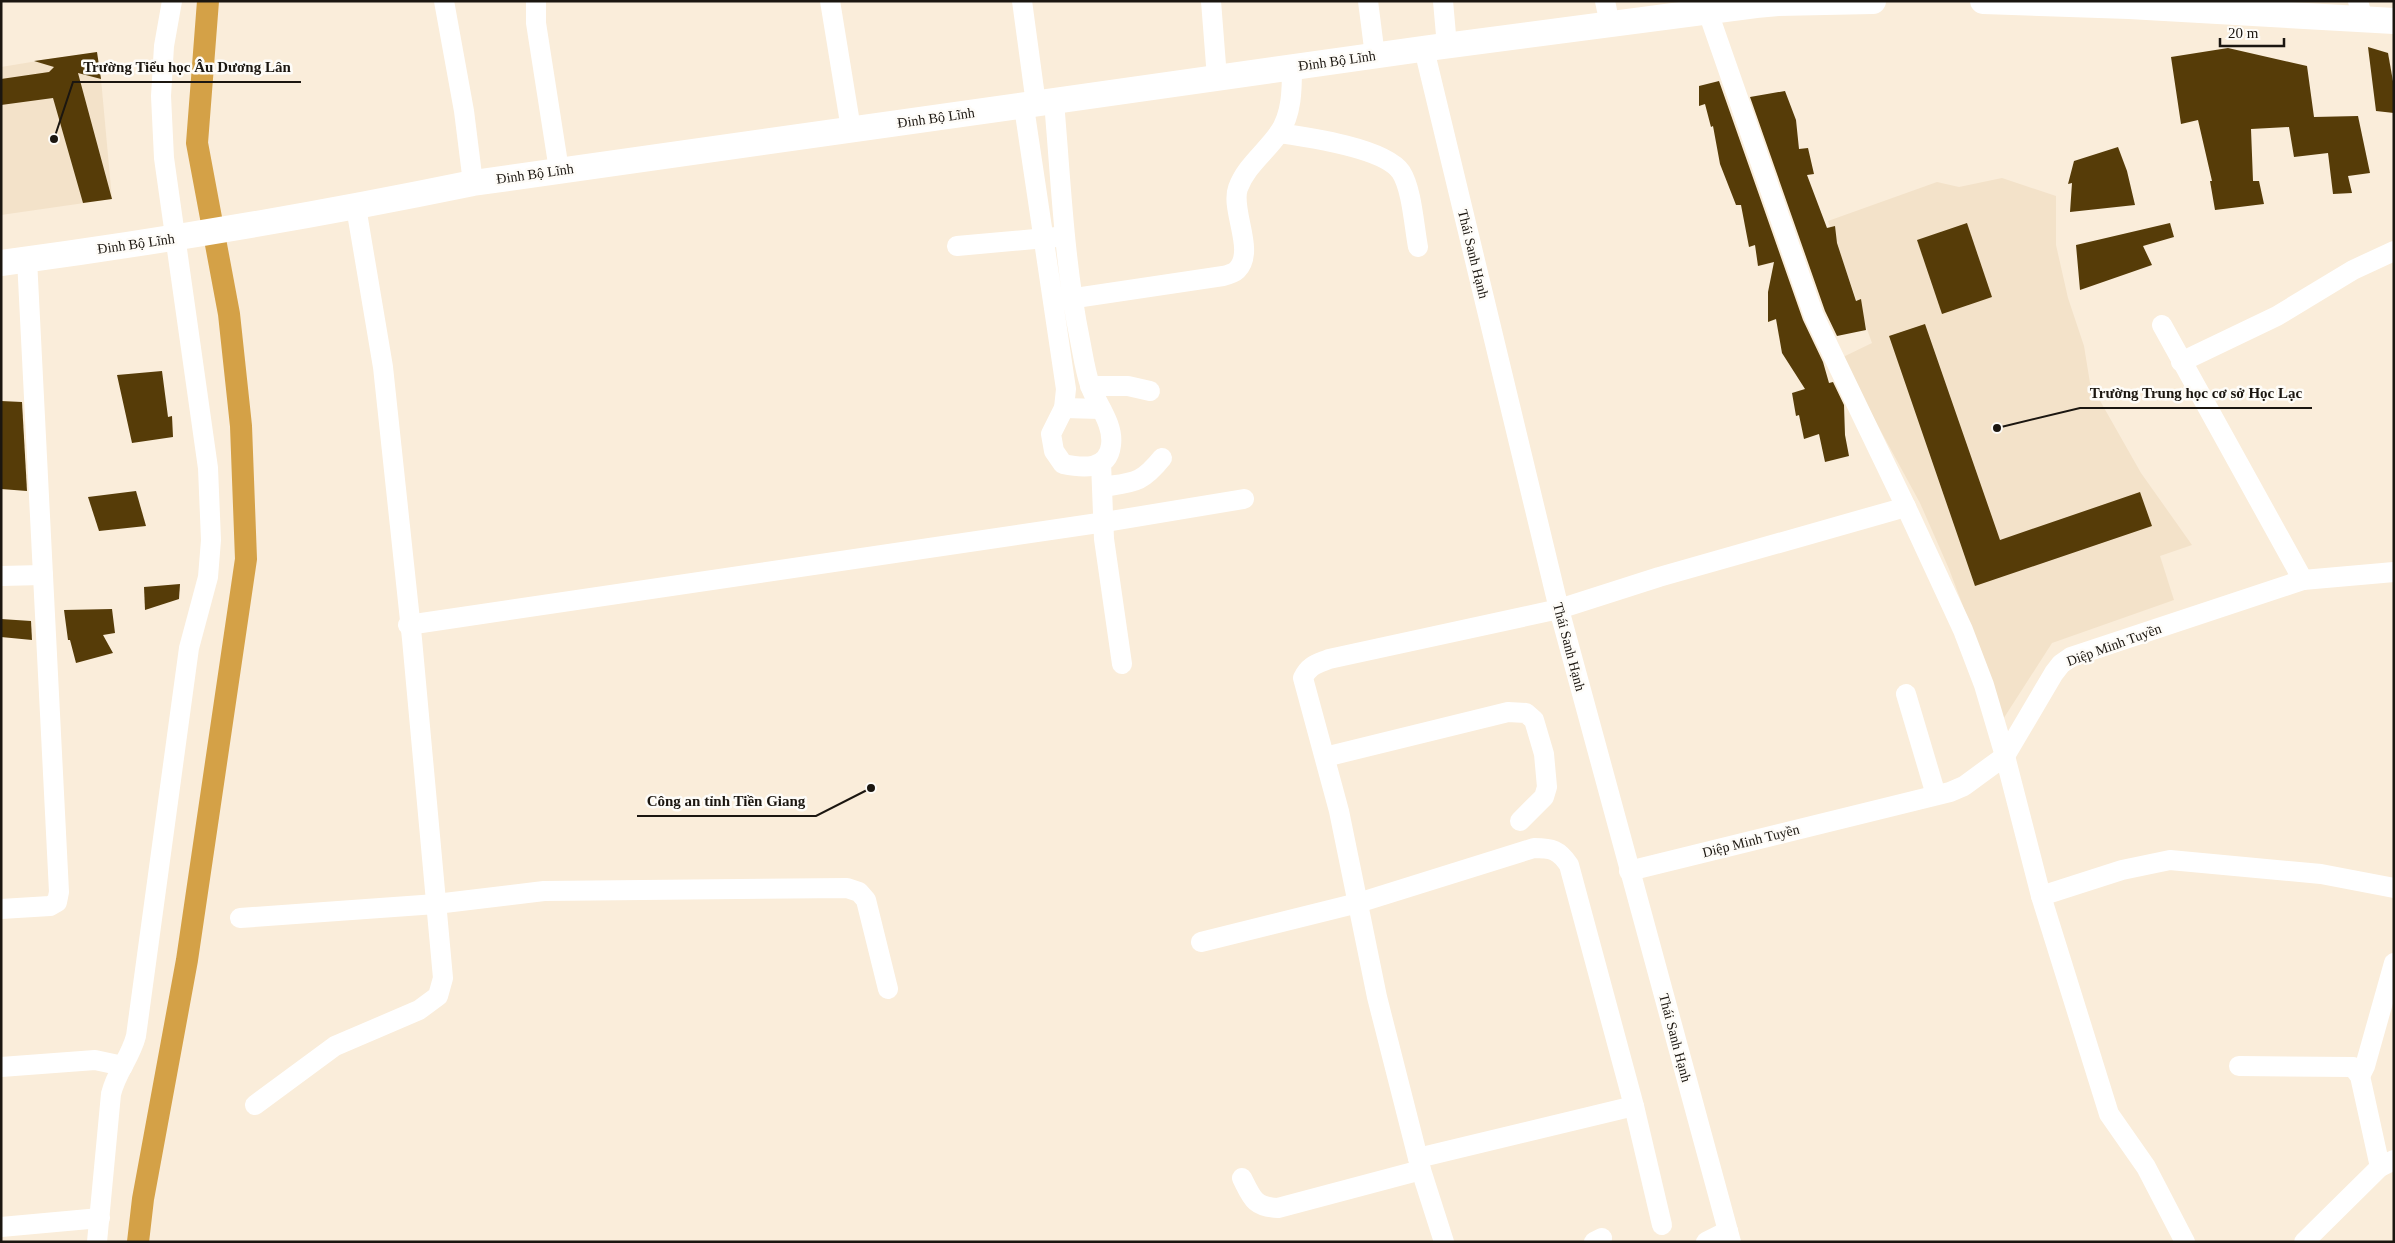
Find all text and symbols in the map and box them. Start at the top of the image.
scale bar [2220,15,2284,47]
text: 20 m [2228,25,2259,41]
street label: Đinh Bộ Lĩnh [1297,48,1377,74]
callout: Trường Tiểu học Âu Dương Lân [73,52,301,82]
text: Trường Tiểu học Âu Dương Lân [83,59,291,75]
street label: Đinh Bộ Lĩnh [896,105,976,131]
street label: Đinh Bộ Lĩnh [495,161,575,187]
street label: Thái Sanh Hạnh [1455,208,1491,300]
street label: Đinh Bộ Lĩnh [96,231,176,257]
callout: Trường Trung học cơ sở Học Lạc [2080,378,2312,408]
text: Trường Trung học cơ sở Học Lạc [2090,385,2302,401]
street label: Thái Sanh Hạnh [1550,601,1588,693]
street label: Diệp Minh Tuyền [2065,621,2163,669]
callout: Công an tỉnh Tiền Giang [637,786,816,816]
text: Công an tỉnh Tiền Giang [647,793,806,809]
street label: Diệp Minh Tuyền [1701,822,1801,860]
street label: Thái Sanh Hạnh [1656,992,1694,1084]

